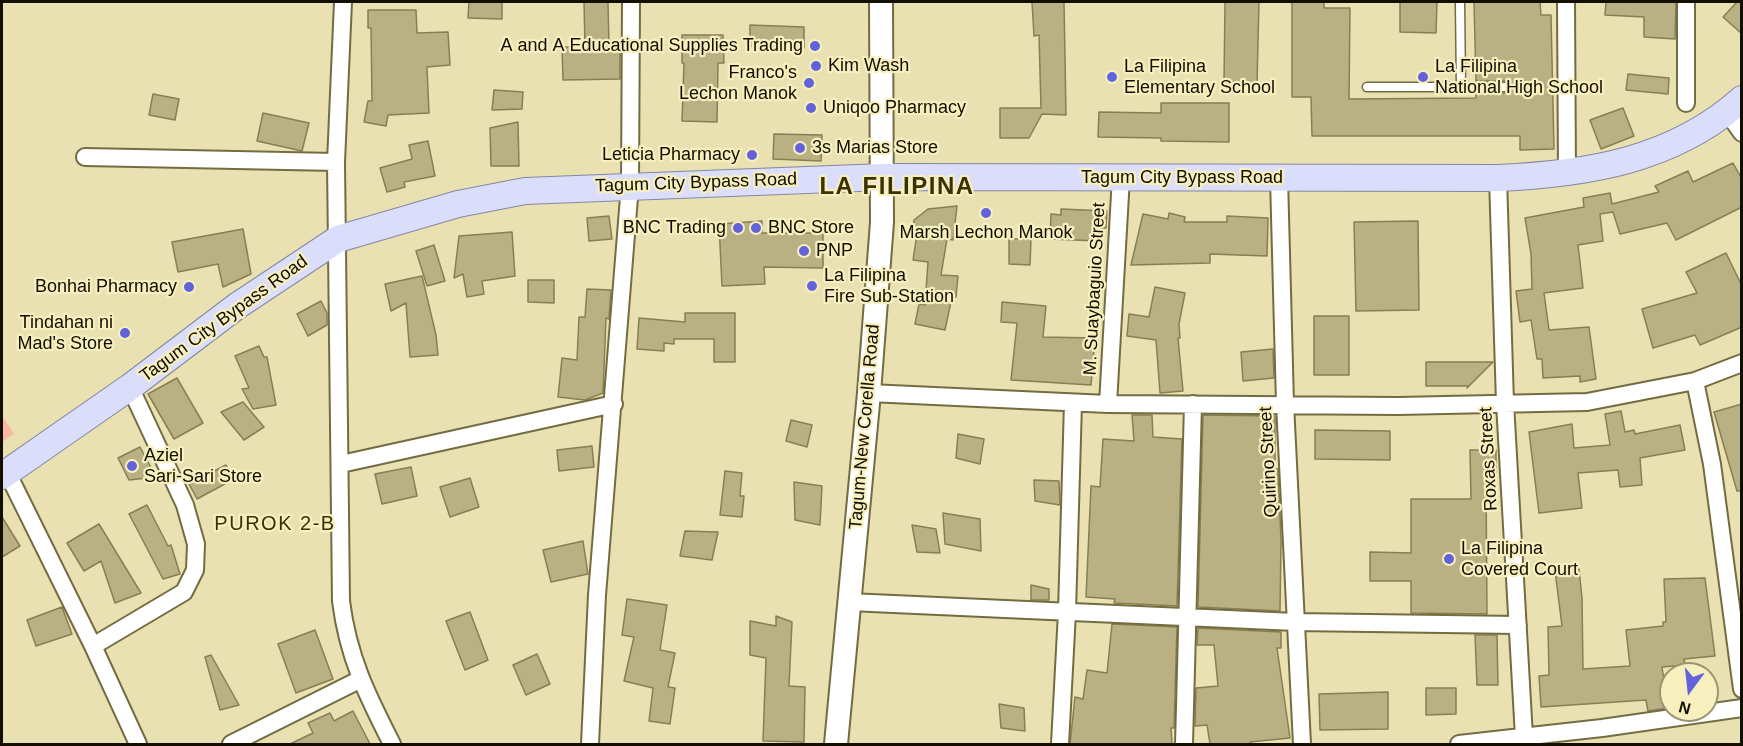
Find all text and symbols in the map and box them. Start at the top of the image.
place label: A and A Educational Supplies Trading [500,35,803,57]
marker: A and A Educational Supplies Trading [808,39,822,53]
place label: Kim Wash [828,55,909,77]
place label: La Filipina Elementary School [1124,56,1275,98]
place label: La Filipina National High School [1435,56,1603,98]
marker: Kim Wash [809,59,823,73]
place label: Franco's Lechon Manok [679,62,797,104]
marker: La Filipina Elementary School [1105,70,1119,84]
marker: La Filipina National High School [1416,70,1430,84]
marker: Franco's Lechon Manok [802,76,816,90]
place label: Uniqoo Pharmacy [823,97,966,119]
marker: Uniqoo Pharmacy [804,101,818,115]
place label: 3s Marias Store [812,137,938,159]
marker: 3s Marias Store [793,141,807,155]
place label: Leticia Pharmacy [602,144,740,166]
marker: Leticia Pharmacy [745,148,759,162]
street label: Tagum City Bypass Road [1081,167,1283,189]
street label: Tagum City Bypass Road [595,169,797,197]
district label: LA FILIPINA [819,173,975,201]
street label: M. Suaybaguio Street [1080,202,1110,376]
marker: Marsh Lechon Manok [979,206,993,220]
place label: BNC Trading [623,217,726,239]
place label: BNC Store [768,217,854,239]
marker: BNC Trading [731,221,745,235]
marker: BNC Store [749,221,763,235]
place label: Marsh Lechon Manok [899,222,1073,244]
place label: PNP [816,240,853,262]
marker: PNP [797,244,811,258]
street label: Tagum City Bypass Road [136,251,312,387]
place label: La Filipina Fire Sub-Station [824,265,954,308]
place label: Bonhai Pharmacy [35,276,177,298]
marker: La Filipina Fire Sub-Station [805,279,819,293]
marker: Bonhai Pharmacy [182,280,196,294]
place label: Tindahan ni Mad's Store [18,312,113,354]
street label: Tagum-New Corella Road [845,323,885,531]
marker: Tindahan ni Mad's Store [118,326,132,340]
street label: Quirino Street [1255,406,1283,518]
street label: Roxas Street [1475,406,1503,512]
place label: Aziel Sari-Sari Store [144,445,262,488]
marker: Aziel Sari-Sari Store [125,459,139,473]
district label: PUROK 2-B [214,512,336,536]
place label: La Filipina Covered Court [1461,538,1578,580]
marker: La Filipina Covered Court [1442,552,1456,566]
north arrow [1659,662,1719,722]
text: N [1677,698,1693,718]

